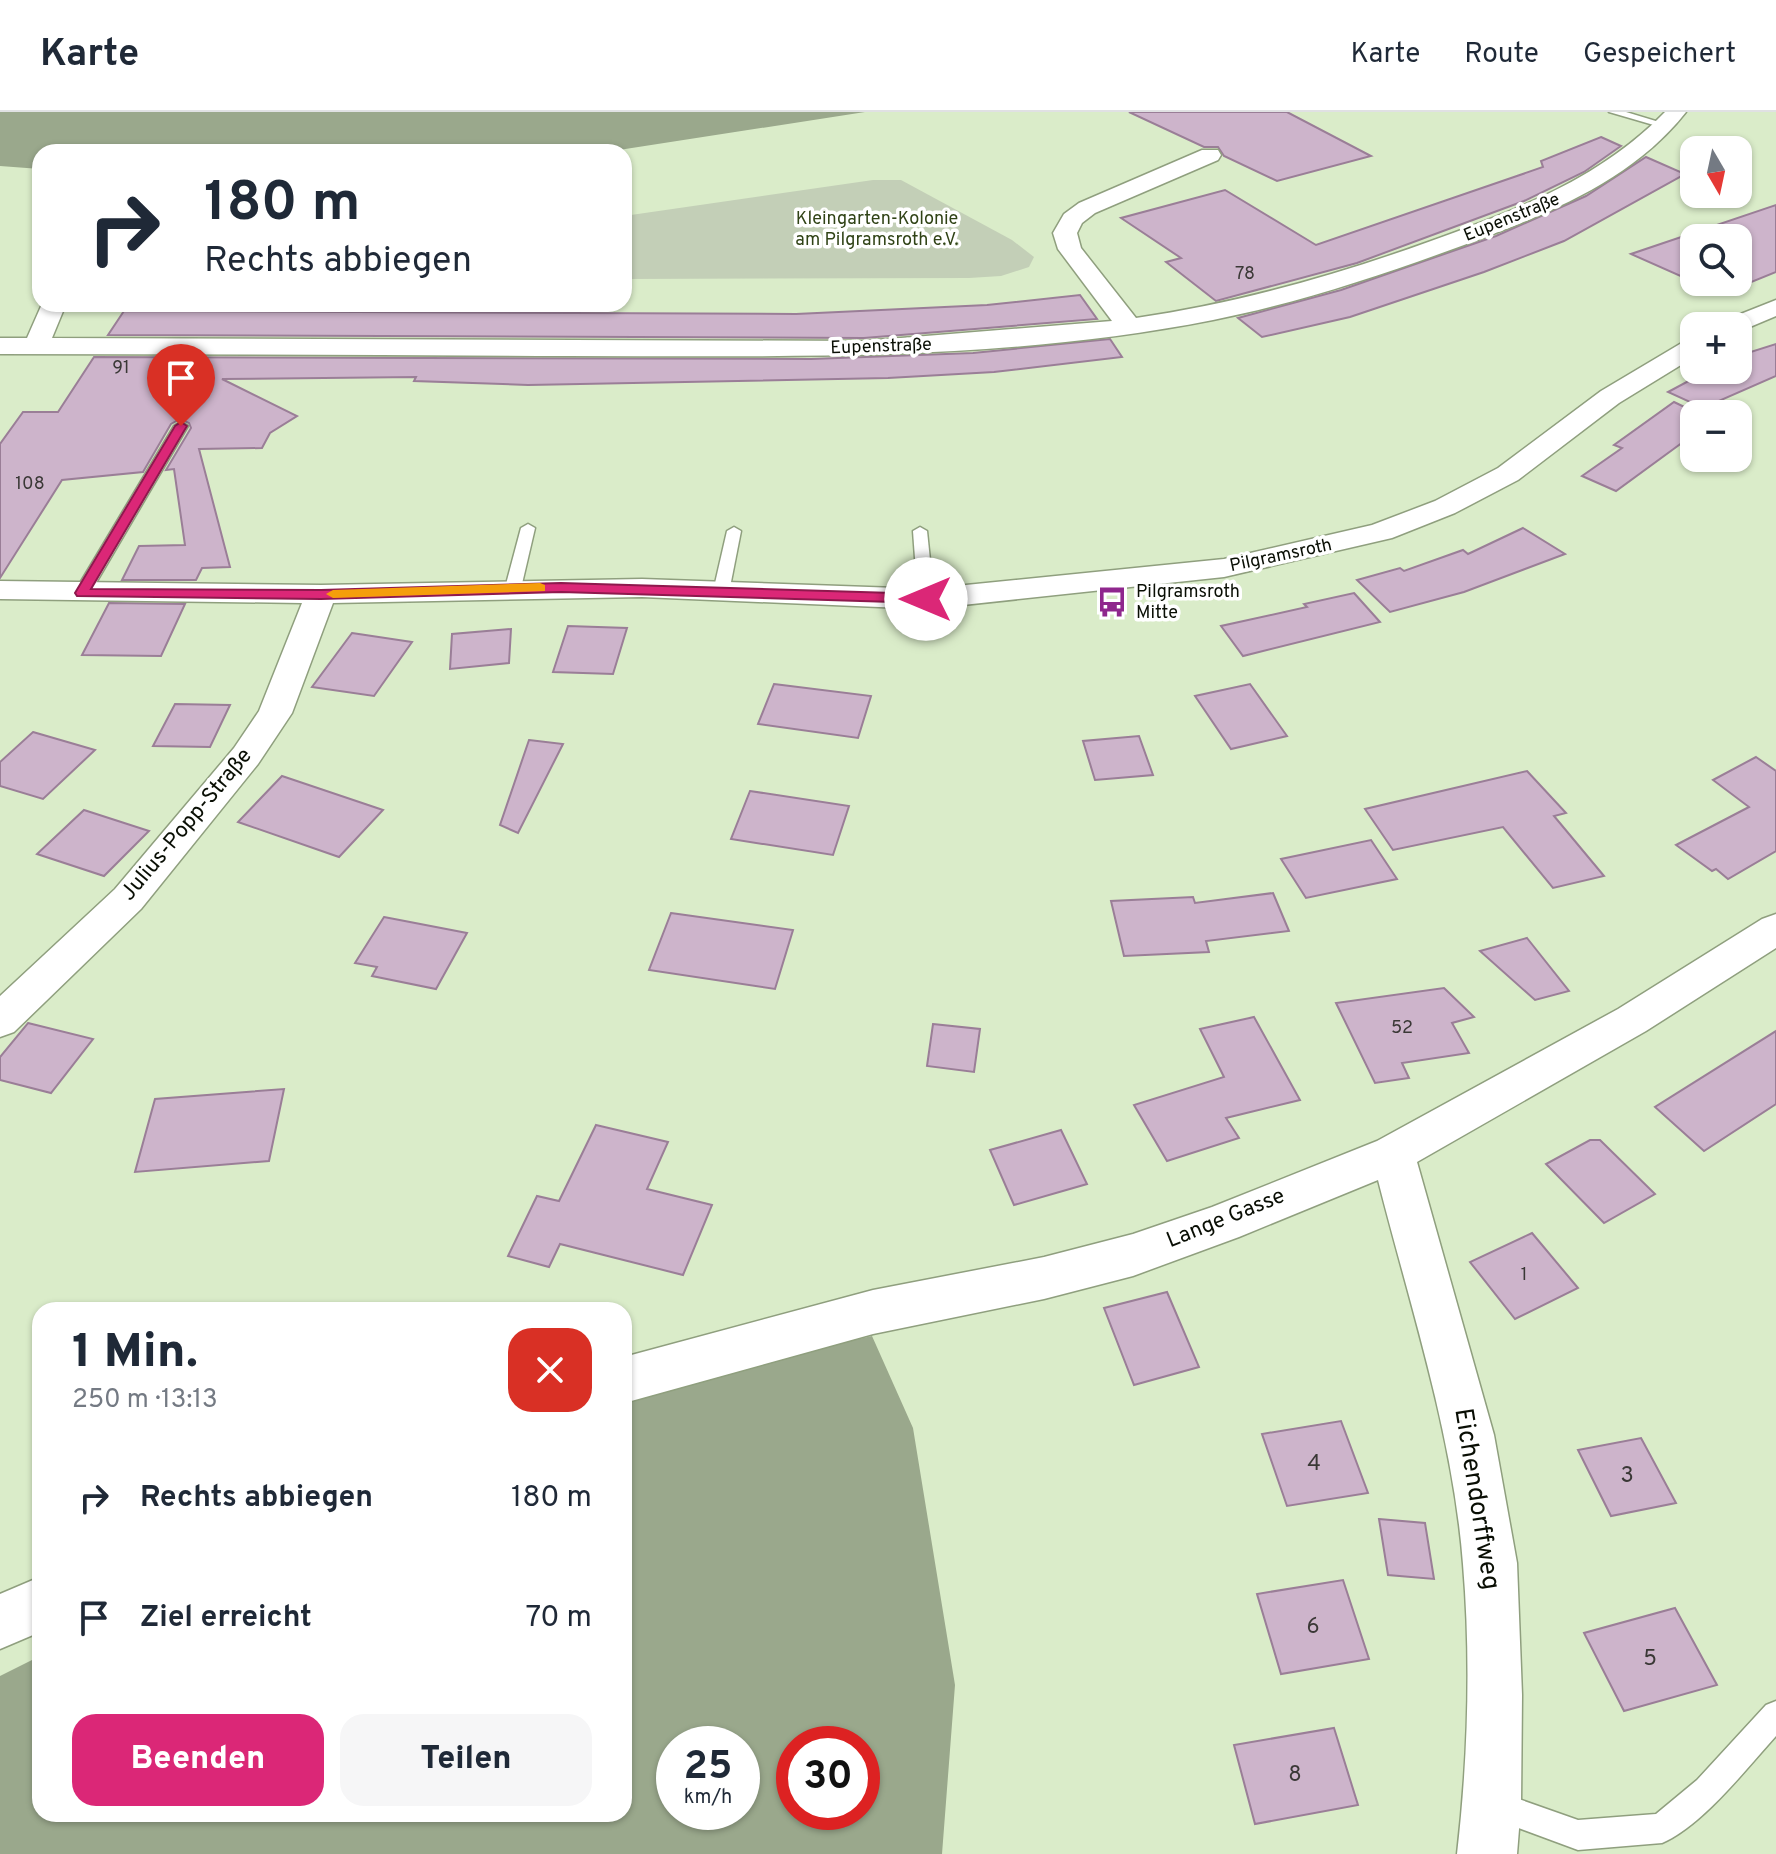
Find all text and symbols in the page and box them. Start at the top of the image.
text: Karte [40,31,139,80]
text: Karte [1350,37,1420,73]
text: Route [1464,37,1539,73]
text: Gespeichert [1583,37,1736,73]
north arrow [1680,136,1752,208]
map controls [1680,136,1752,472]
text: 180 m [204,170,361,240]
icon: right [72,176,176,280]
street label: Eupenstraße [1461,188,1563,248]
park label: Kleingarten-Kolonie am Pilgramsroth e.V. [795,208,959,252]
button: search [1680,224,1752,296]
text: Rechts abbiegen [204,239,472,285]
house number: 78 [1235,263,1255,286]
button: + [1680,312,1752,384]
street label: Eupenstraße [830,334,932,360]
pin [147,344,215,426]
icon: arrive [159,356,203,400]
house number: 91 [112,357,130,380]
button: − [1680,400,1752,472]
house number: 108 [15,473,45,496]
street label: Pilgramsroth [1228,534,1334,578]
position arrow [884,557,968,641]
place label: Pilgramsroth Mitte [1136,581,1240,625]
bus stop icon: Pilgramsroth Mitte [1095,585,1129,619]
street label: Julius-Popp-Straße [115,743,259,907]
house number: 52 [1391,1017,1413,1040]
street label: Lange Gasse [1163,1183,1289,1255]
house number: 1 [1521,1264,1527,1287]
text: 1 Min. [72,1324,198,1384]
button: close [508,1328,592,1412]
text: 250 m · 13:13 [72,1384,218,1417]
street label: Eichendorffweg [1445,1406,1507,1592]
house number: 4 [1307,1451,1321,1478]
house number: 3 [1620,1463,1634,1490]
icon: right [72,1476,116,1520]
text: Rechts abbiegen [140,1480,373,1517]
text: 180 m [511,1480,592,1517]
icon: arrive [72,1596,116,1640]
text: Ziel erreicht [140,1600,312,1637]
text: 70 m [526,1600,592,1637]
house number: 6 [1306,1614,1320,1641]
house number: 5 [1643,1646,1657,1673]
button: Beenden [72,1714,324,1806]
button: Teilen [340,1714,592,1806]
speed limit sign: 30 [776,1726,880,1830]
text: 25 [684,1743,732,1793]
house number: 8 [1288,1762,1302,1789]
text: km/h [684,1785,732,1811]

